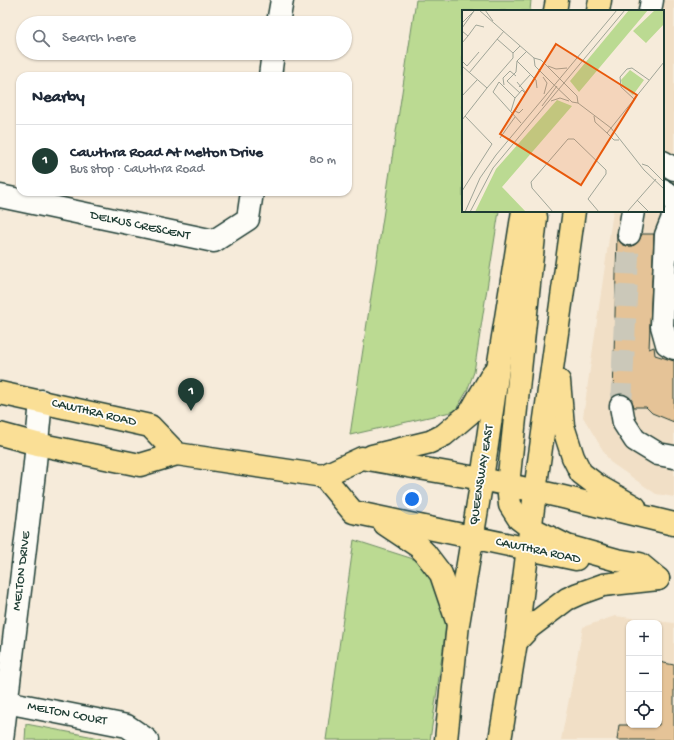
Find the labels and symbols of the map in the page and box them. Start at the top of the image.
inset map [462,10,664,212]
street label: DELKUS CRESCENT [88,208,192,244]
pin: 1 [178,378,204,411]
street label: CAWTHRA ROAD [50,396,138,430]
street label: QUEENSWAY EAST [467,423,498,526]
your location [402,489,422,509]
street label: MELTON DRIVE [10,529,34,612]
street label: CAWTHRA ROAD [494,535,582,567]
street label: MELTON COURT [26,699,109,729]

